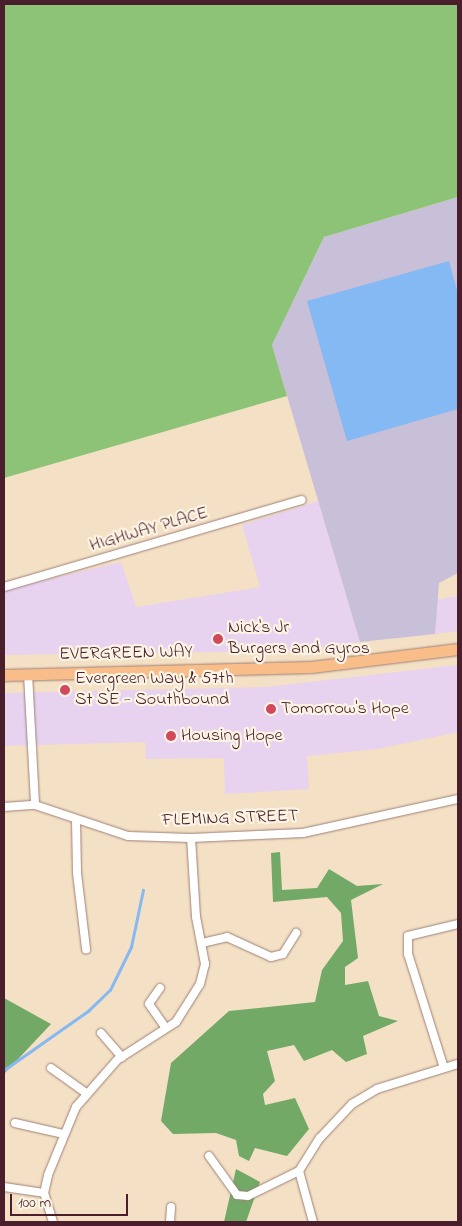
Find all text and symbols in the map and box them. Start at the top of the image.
street label: HIGHWAY PLACE [87,503,211,557]
place label: Nick's Jr Burgers and Gyros [228,618,370,660]
marker: Nick's Jr Burgers and Gyros [212,633,224,645]
street label: EVERGREEN WAY [59,642,193,666]
place label: Evergreen Way & 57th St SE - Southbound [75,669,233,712]
marker: Evergreen Way & 57th St SE - Southbound [59,684,71,696]
place label: Tomorrow's Hope [281,698,409,720]
marker: Tomorrow's Hope [265,703,277,715]
place label: Housing Hope [181,725,283,747]
marker: Housing Hope [165,730,177,742]
street label: FLEMING STREET [162,806,298,832]
scale bar [12,1184,130,1216]
text: 100 m [18,1192,51,1214]

